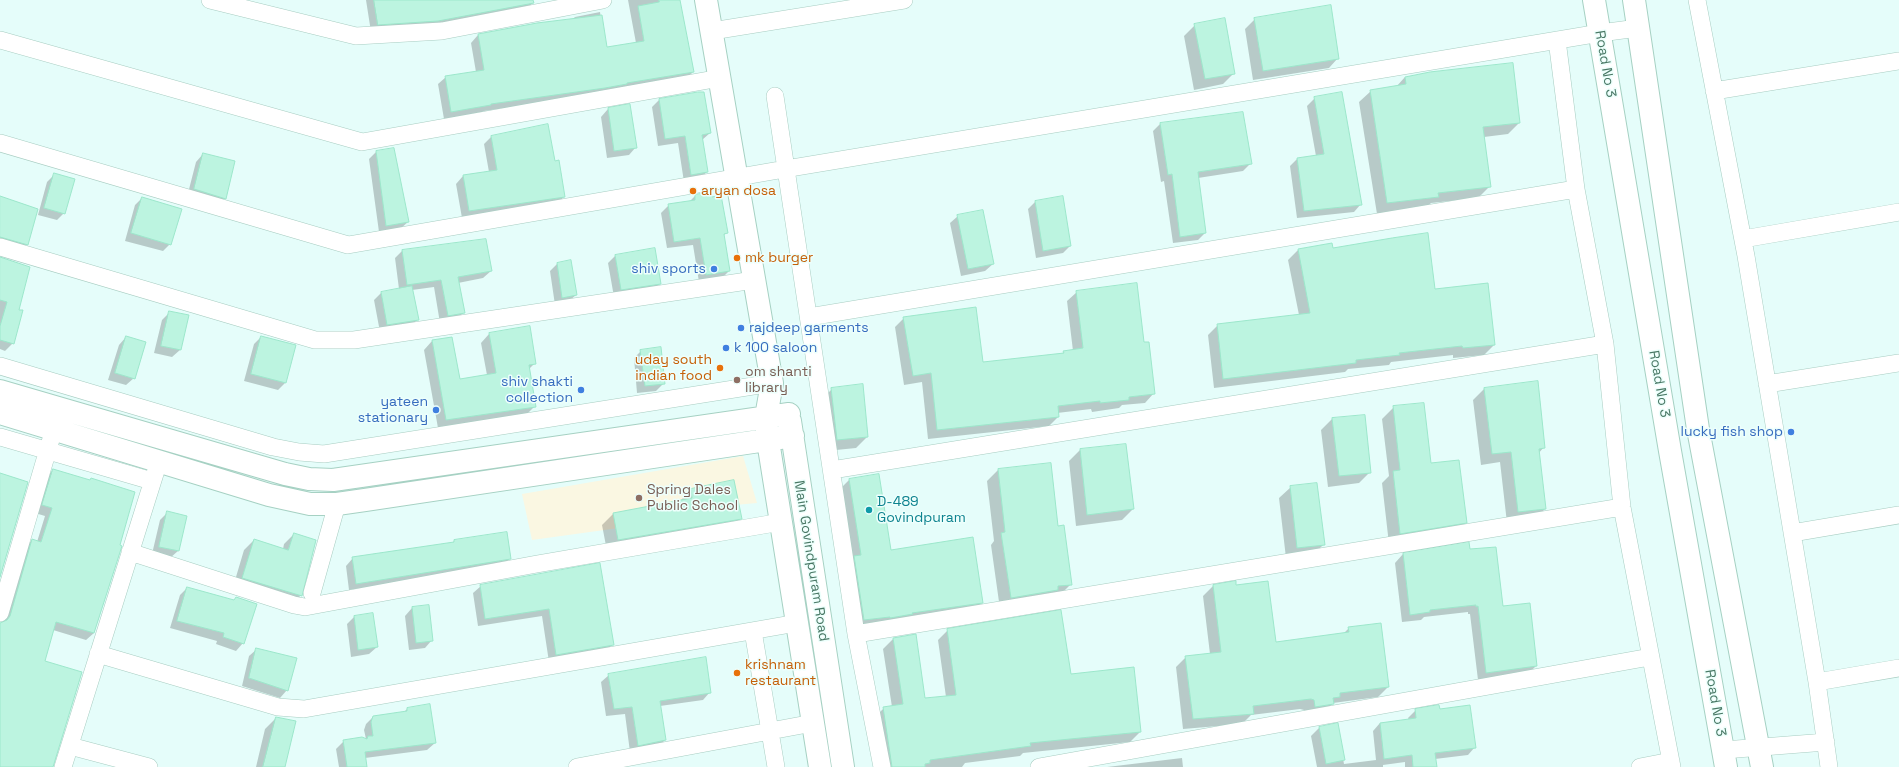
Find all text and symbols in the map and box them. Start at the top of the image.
street label: Road No 3 [1591,29,1619,99]
place label: aryan dosa [701,183,776,199]
marker: aryan dosa [688,186,698,196]
place label: mk burger [745,250,813,266]
marker: mk burger [732,253,742,263]
place label: shiv sports [631,261,706,277]
marker: shiv sports [709,264,719,274]
place label: rajdeep garments [749,320,869,336]
marker: rajdeep garments [736,323,746,333]
place label: k 100 saloon [734,340,817,356]
marker: k 100 saloon [721,343,731,353]
street label: Road No 3 [1645,349,1673,419]
place label: uday south indian food [635,352,712,384]
marker: uday south indian food [715,363,725,373]
place label: om shanti library [745,364,812,396]
place label: shiv shakti collection [501,374,573,406]
marker: om shanti library [732,375,742,385]
marker: shiv shakti collection [576,385,586,395]
place label: yateen stationary [358,394,428,426]
marker: yateen stationary [431,405,441,415]
place label: lucky fish shop [1680,424,1783,440]
marker: lucky fish shop [1786,427,1796,437]
street label: Main Govindpuram Road [790,479,832,643]
place label: Spring Dales Public School [647,482,738,514]
marker: Spring Dales Public School [634,493,644,503]
place label: D-489 Govindpuram [877,494,966,526]
marker: D-489 Govindpuram [864,505,874,515]
place label: krishnam restaurant [745,657,816,690]
marker: krishnam restaurant [732,668,742,678]
street label: Road No 3 [1701,668,1729,738]

